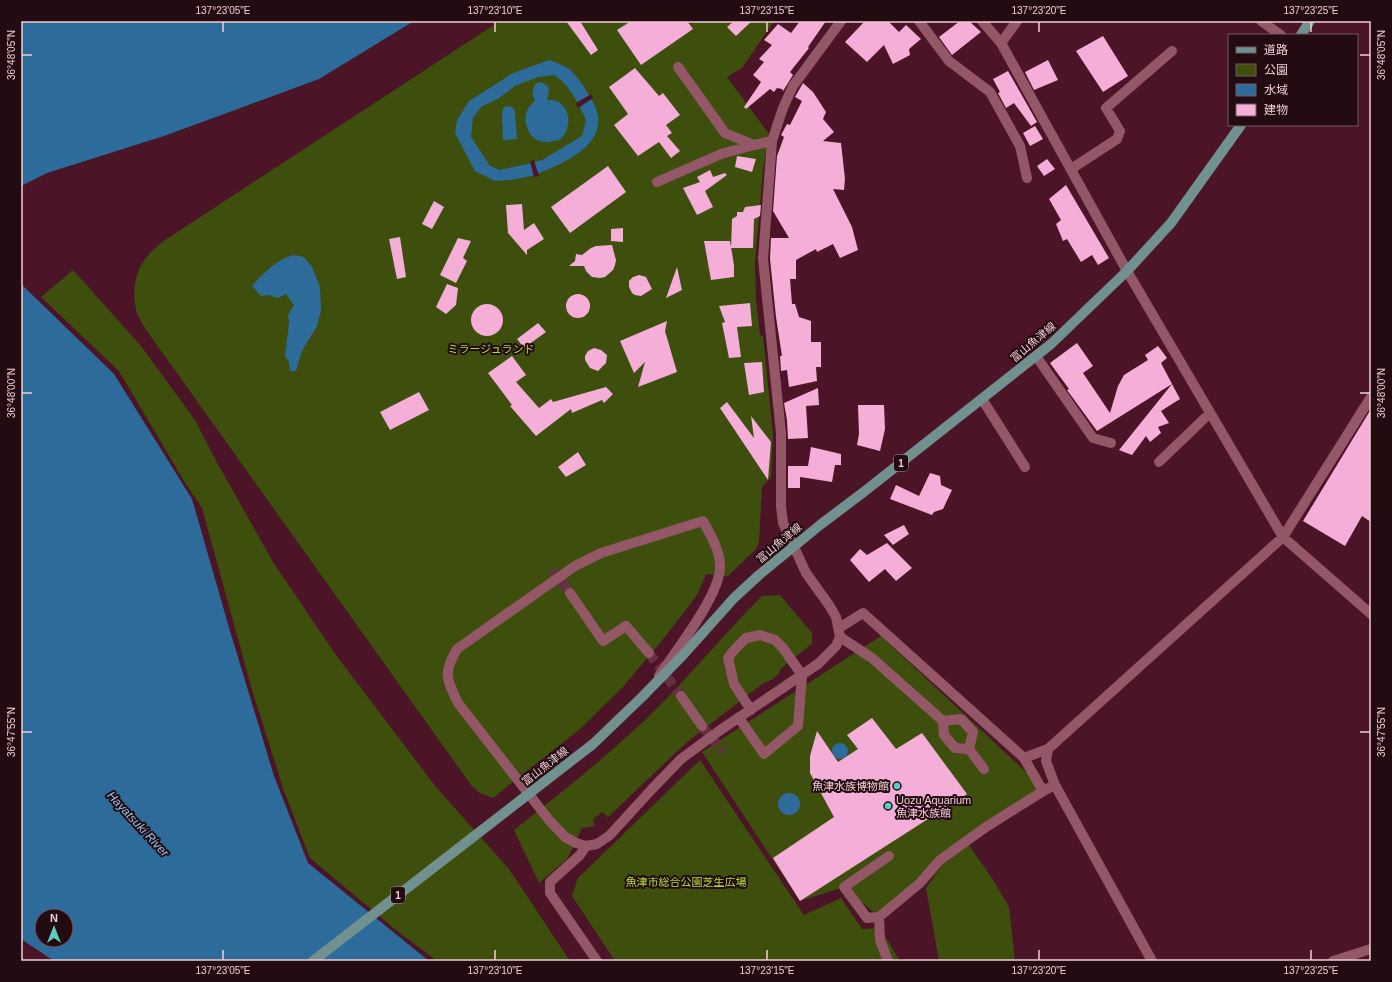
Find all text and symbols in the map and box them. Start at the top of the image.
text: 137°23'05"E [195,5,251,16]
text: 137°23'10"E [467,5,523,16]
text: 137°23'15"E [739,5,795,16]
text: 137°23'20"E [1011,5,1067,16]
text: 137°23'25"E [1283,5,1339,16]
text: 36°48'05"N [6,30,17,80]
text: 36°48'05"N [1376,30,1387,80]
legend [1228,34,1358,126]
text: 道路 [1264,43,1288,57]
text: 公園 [1264,63,1288,77]
text: 水域 [1264,83,1288,97]
text: 建物 [1264,103,1288,117]
street label: 富山魚津線 [1008,320,1058,364]
park label: ミラージュランド [447,343,535,355]
text: 36°48'00"N [6,368,17,418]
text: 36°48'00"N [1376,368,1387,418]
road number: 1 [894,455,908,471]
street label: 富山魚津線 [754,521,804,565]
text: 36°47'55"N [6,707,17,757]
text: 36°47'55"N [1376,707,1387,757]
street label: 富山魚津線 [520,744,570,788]
place label: 魚津水族博物館 [812,780,889,792]
marker: 魚津水族博物館 [892,781,902,791]
water label: Hayatsuki River [104,788,172,860]
place label: Uozu Aquarium 魚津水族館 [896,794,971,819]
marker: Uozu Aquarium 魚津水族館 [883,801,893,811]
park label: 魚津市総合公園芝生広場 [626,876,747,888]
road number: 1 [391,887,405,903]
north arrow [34,908,74,948]
text: N [50,912,58,924]
text: 137°23'05"E [195,965,251,976]
text: 137°23'10"E [467,965,523,976]
text: 137°23'15"E [739,965,795,976]
text: 137°23'20"E [1011,965,1067,976]
text: 137°23'25"E [1283,965,1339,976]

